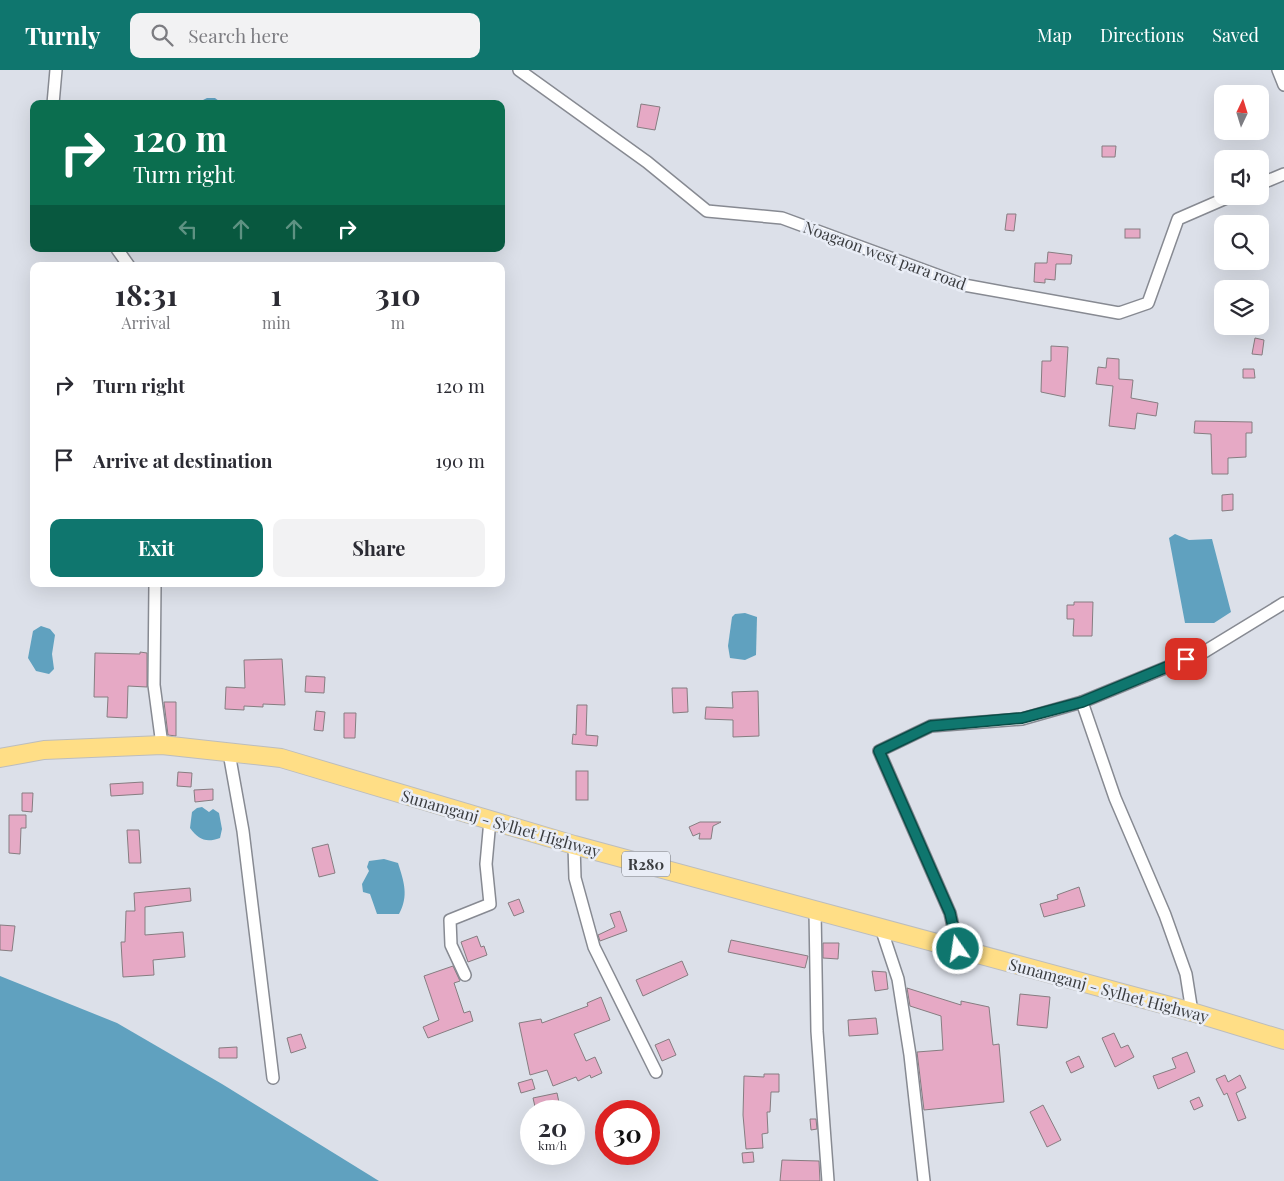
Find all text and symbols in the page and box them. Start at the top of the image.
search box [130,13,480,58]
text: Turnly [25,19,100,51]
icon: search [148,21,176,49]
text: Search here [188,22,289,48]
text: Map [1037,23,1072,47]
text: Directions [1100,23,1184,47]
text: Saved [1212,23,1259,47]
north arrow [1214,85,1269,140]
map controls [1214,85,1269,335]
text: 120 m [133,114,227,161]
icon: right [50,120,115,185]
button: sound [1214,150,1269,205]
text: Turn right [133,159,235,189]
icon: left [174,215,202,243]
icon: ahead [227,215,255,243]
icon: ahead [280,215,308,243]
icon: right [333,215,361,243]
button: search [1214,215,1269,270]
street label: Noagaon west para road [801,216,969,294]
text: 18:31 [114,274,178,314]
text: 1 [271,274,282,314]
text: 310 [375,274,421,314]
button: layers [1214,280,1269,335]
text: Arrival [121,312,171,333]
text: min [262,312,291,333]
text: m [391,312,405,333]
icon: right [50,371,78,399]
text: Turn right [93,372,185,398]
text: 120 m [436,372,485,398]
icon: arrive [50,446,78,474]
text: Arrive at destination [93,447,273,473]
text: 190 m [435,447,485,473]
button: Exit [50,519,263,577]
button: Share [273,519,485,577]
pin [1165,638,1207,680]
icon: arrive [1172,645,1200,673]
street label: Sunamganj - Sylhet Highway [399,785,603,861]
road number: R280 [622,852,670,876]
position arrow [931,922,983,974]
street label: Sunamganj - Sylhet Highway [1007,953,1211,1027]
speed limit sign: 30 [595,1100,660,1165]
text: 20 [538,1110,567,1143]
text: km/h [538,1137,567,1153]

